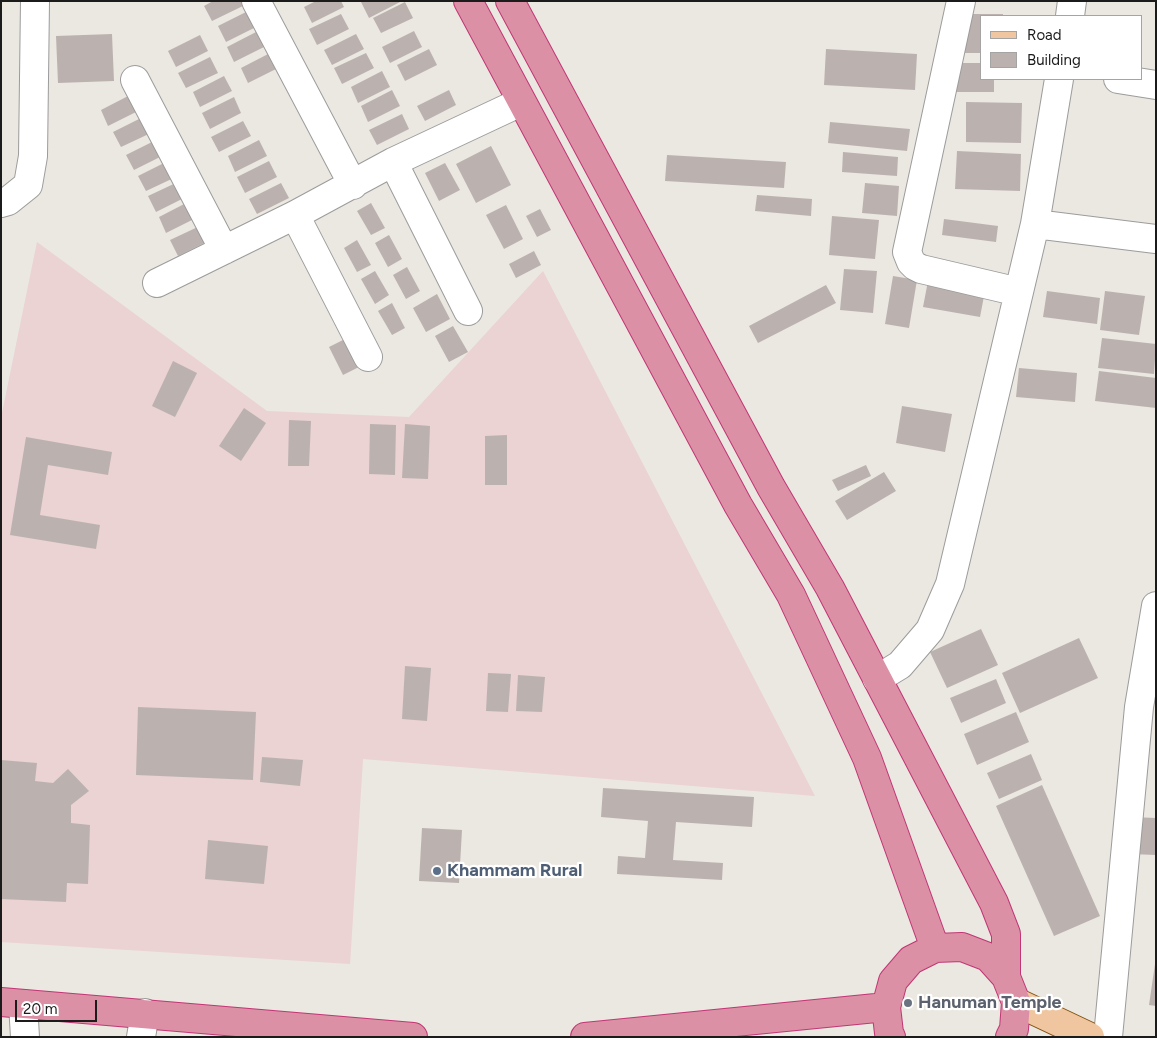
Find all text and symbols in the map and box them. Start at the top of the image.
legend [980,15,1142,80]
text: Road [1027,26,1062,44]
text: Building [1027,51,1081,69]
place label: Khammam Rural [447,860,582,882]
marker: Khammam Rural [431,865,443,877]
scale bar [18,990,100,1022]
place label: Hanuman Temple [918,992,1062,1014]
marker: Hanuman Temple [902,997,914,1009]
text: 20 m [23,1000,57,1018]

